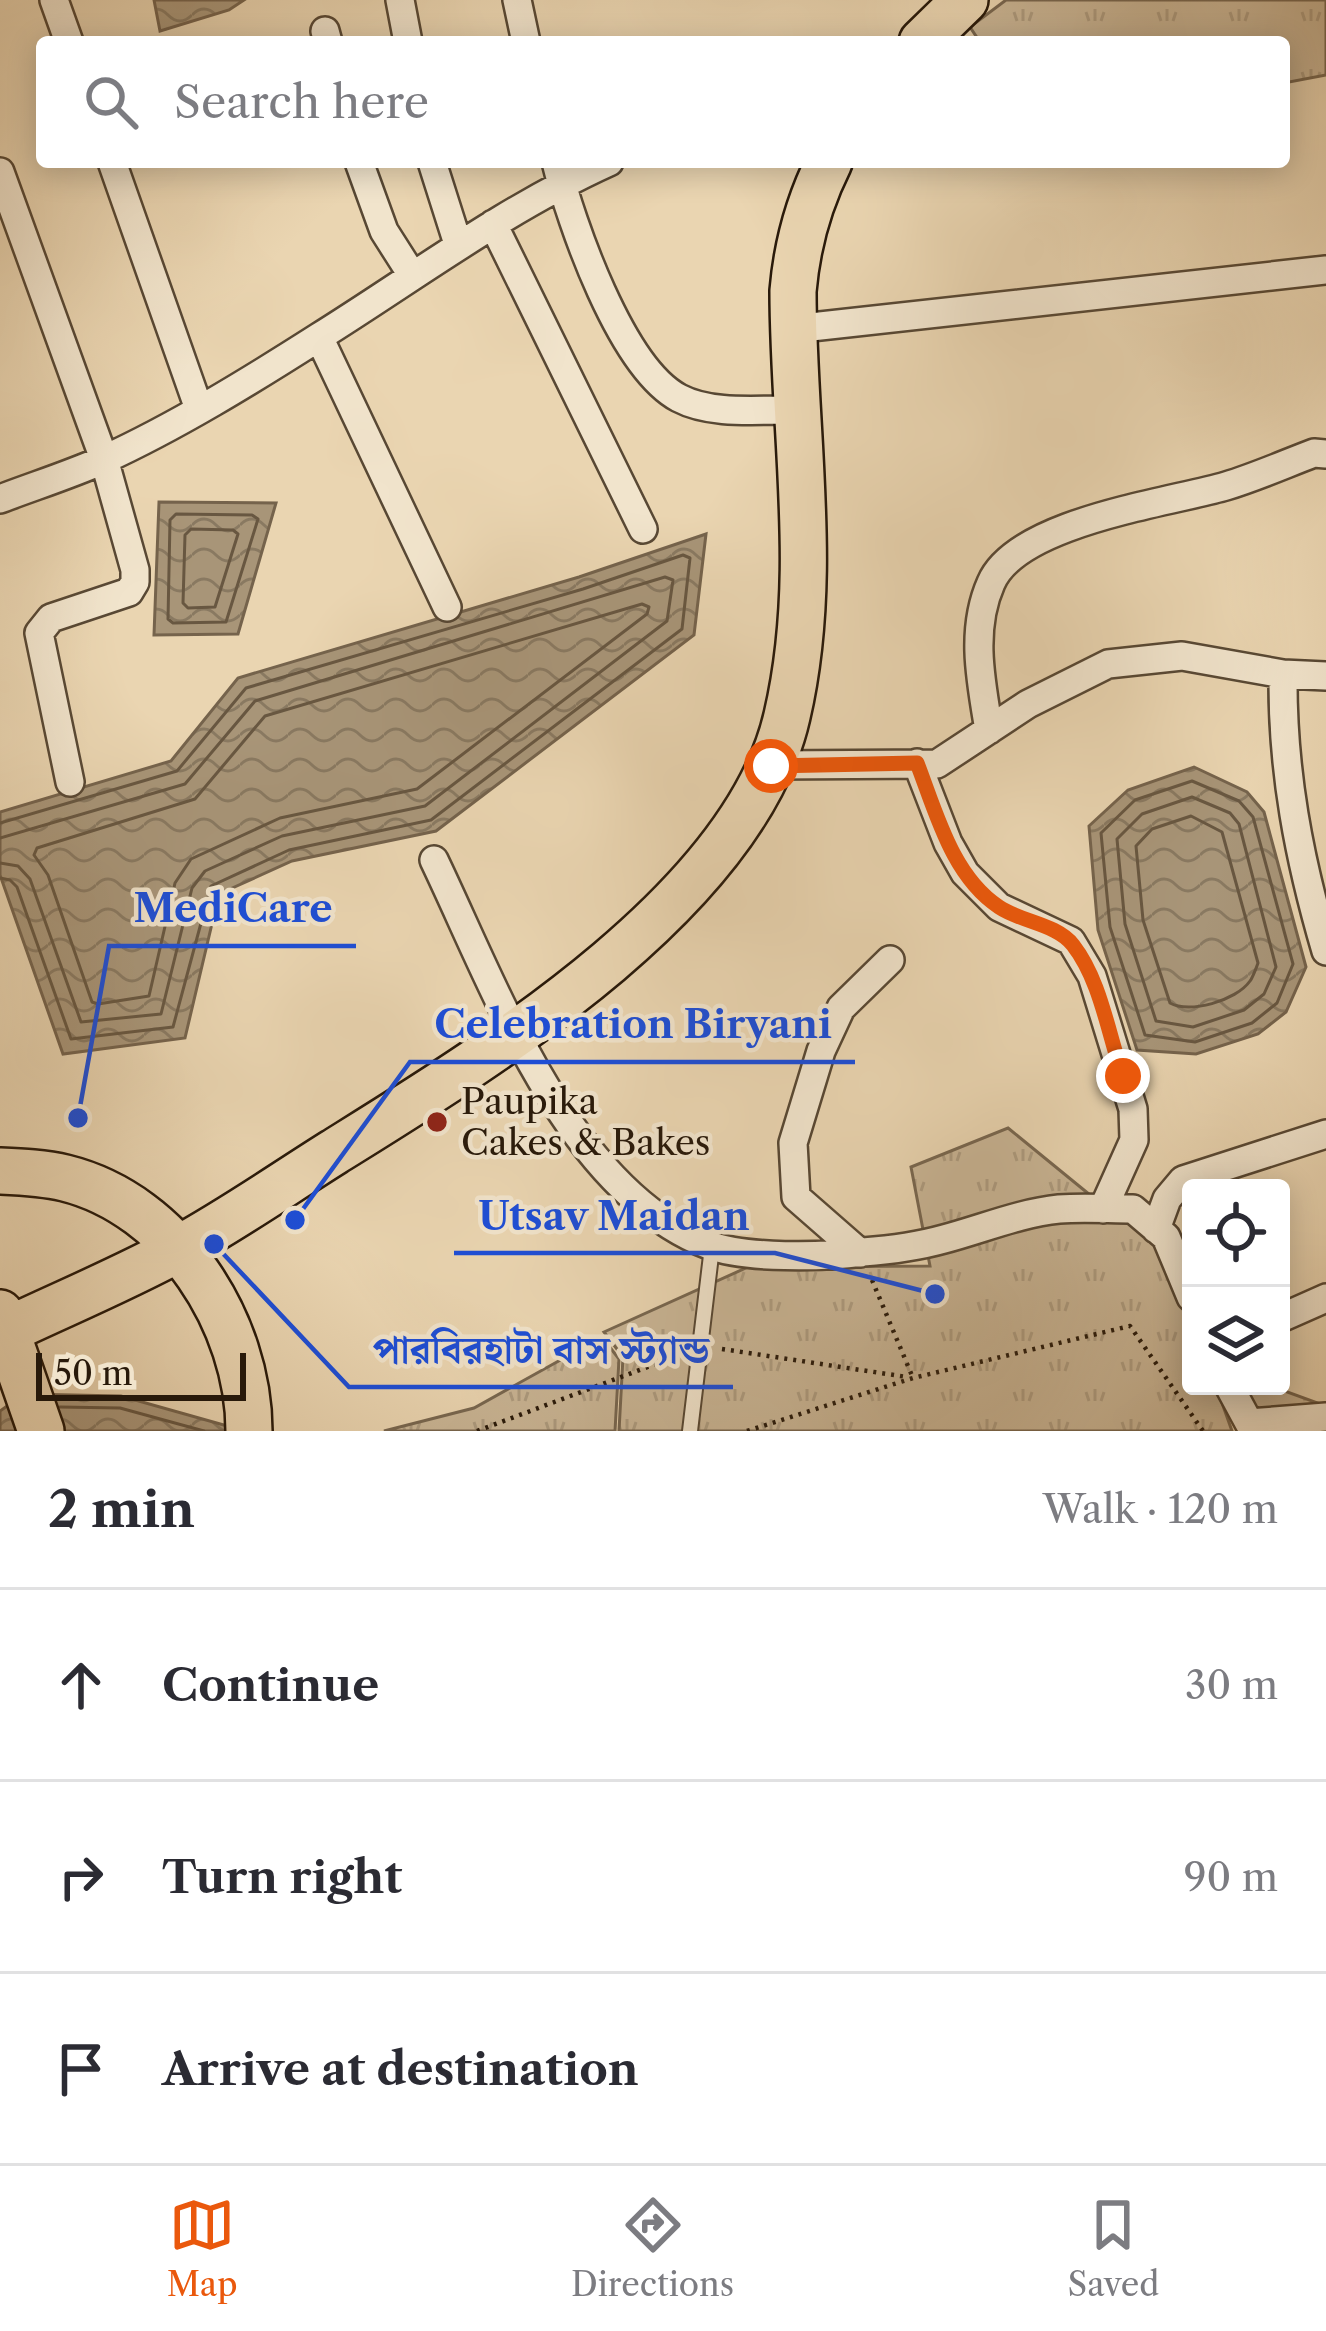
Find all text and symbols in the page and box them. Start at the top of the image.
search box [36,36,1290,168]
icon: search [78,69,144,135]
text: Search here [174,74,429,130]
route start [744,739,798,793]
callout: MediCare [109,871,356,946]
text: MediCare [133,884,333,932]
callout: Celebration Biryani [410,987,855,1062]
text: Celebration Biryani [434,1000,832,1048]
route end [1096,1049,1150,1103]
place label: Paupika Cakes & Bakes [461,1079,711,1164]
marker: Paupika Cakes & Bakes [424,1109,450,1135]
callout: Utsav Maidan [454,1178,775,1253]
map controls [1182,1179,1290,1395]
button: locate [1182,1179,1290,1287]
text: Utsav Maidan [478,1192,750,1240]
button: layers [1182,1287,1290,1395]
callout: পারবিরহাটা বাস স্ট্যান্ড [349,1312,733,1387]
text: পারবিরহাটা বাস স্ট্যান্ড [373,1325,711,1373]
scale bar [36,1347,246,1400]
text: 50 m [54,1353,132,1394]
text: 2 min [48,1478,195,1540]
text: Walk · 120 m [1043,1485,1278,1533]
icon: ahead [48,1652,114,1718]
text: Continue [162,1657,379,1713]
text: 30 m [1185,1661,1278,1709]
icon: right [48,1844,114,1910]
text: Turn right [162,1849,402,1905]
text: 90 m [1184,1853,1278,1901]
icon: arrive [48,2036,114,2102]
text: Arrive at destination [162,2041,639,2097]
tab: Map [167,2192,238,2305]
tab: Directions [571,2192,734,2305]
tab: Saved [1068,2192,1159,2305]

